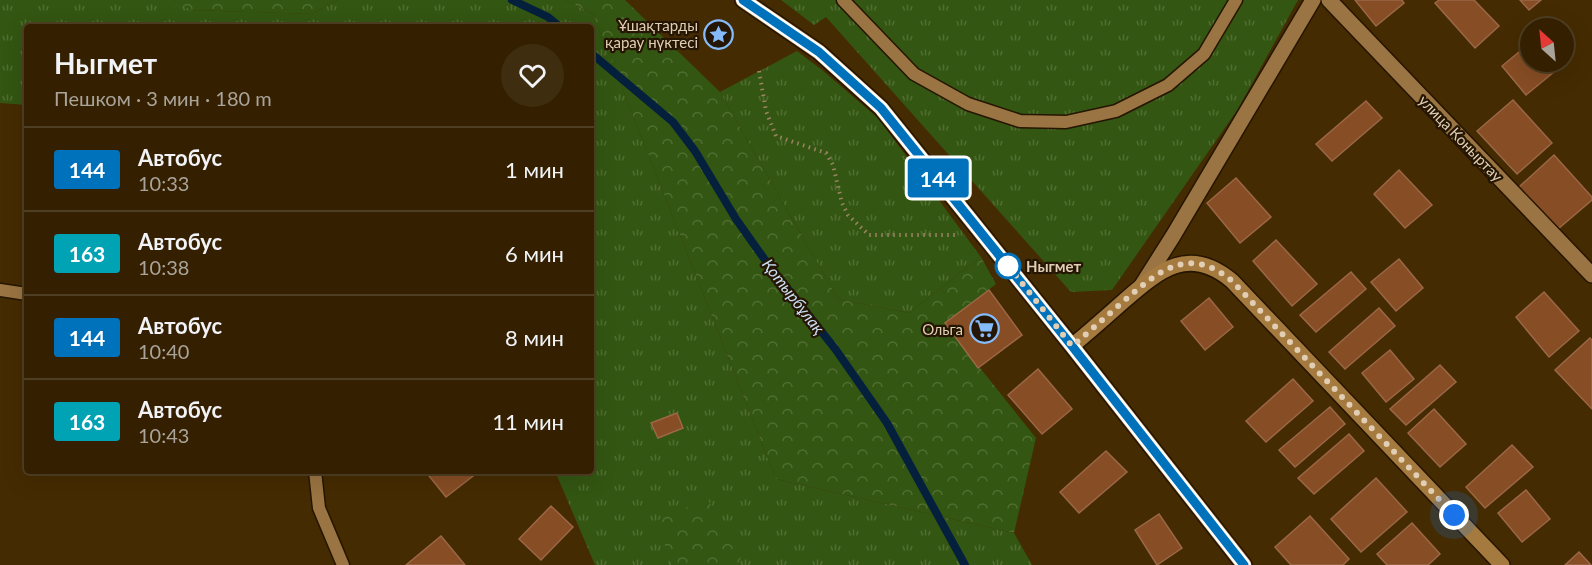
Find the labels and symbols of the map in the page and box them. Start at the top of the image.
place label: Ұшақтарды қарау нүктесі [605,16,698,51]
place icon: Ұшақтарды қарау нүктесі [703,18,735,50]
north arrow [1520,18,1574,72]
street label: улица Коныртау [1415,91,1507,185]
line badge: 144 [904,158,972,198]
marker: Ныгмет [995,253,1021,279]
water label: Қотырбұлақ [759,255,829,337]
place label: Ныгмет [1026,257,1082,275]
supermarket icon: Ольга [968,313,1000,345]
place label: Ольга [922,320,963,338]
your location [1439,500,1469,530]

